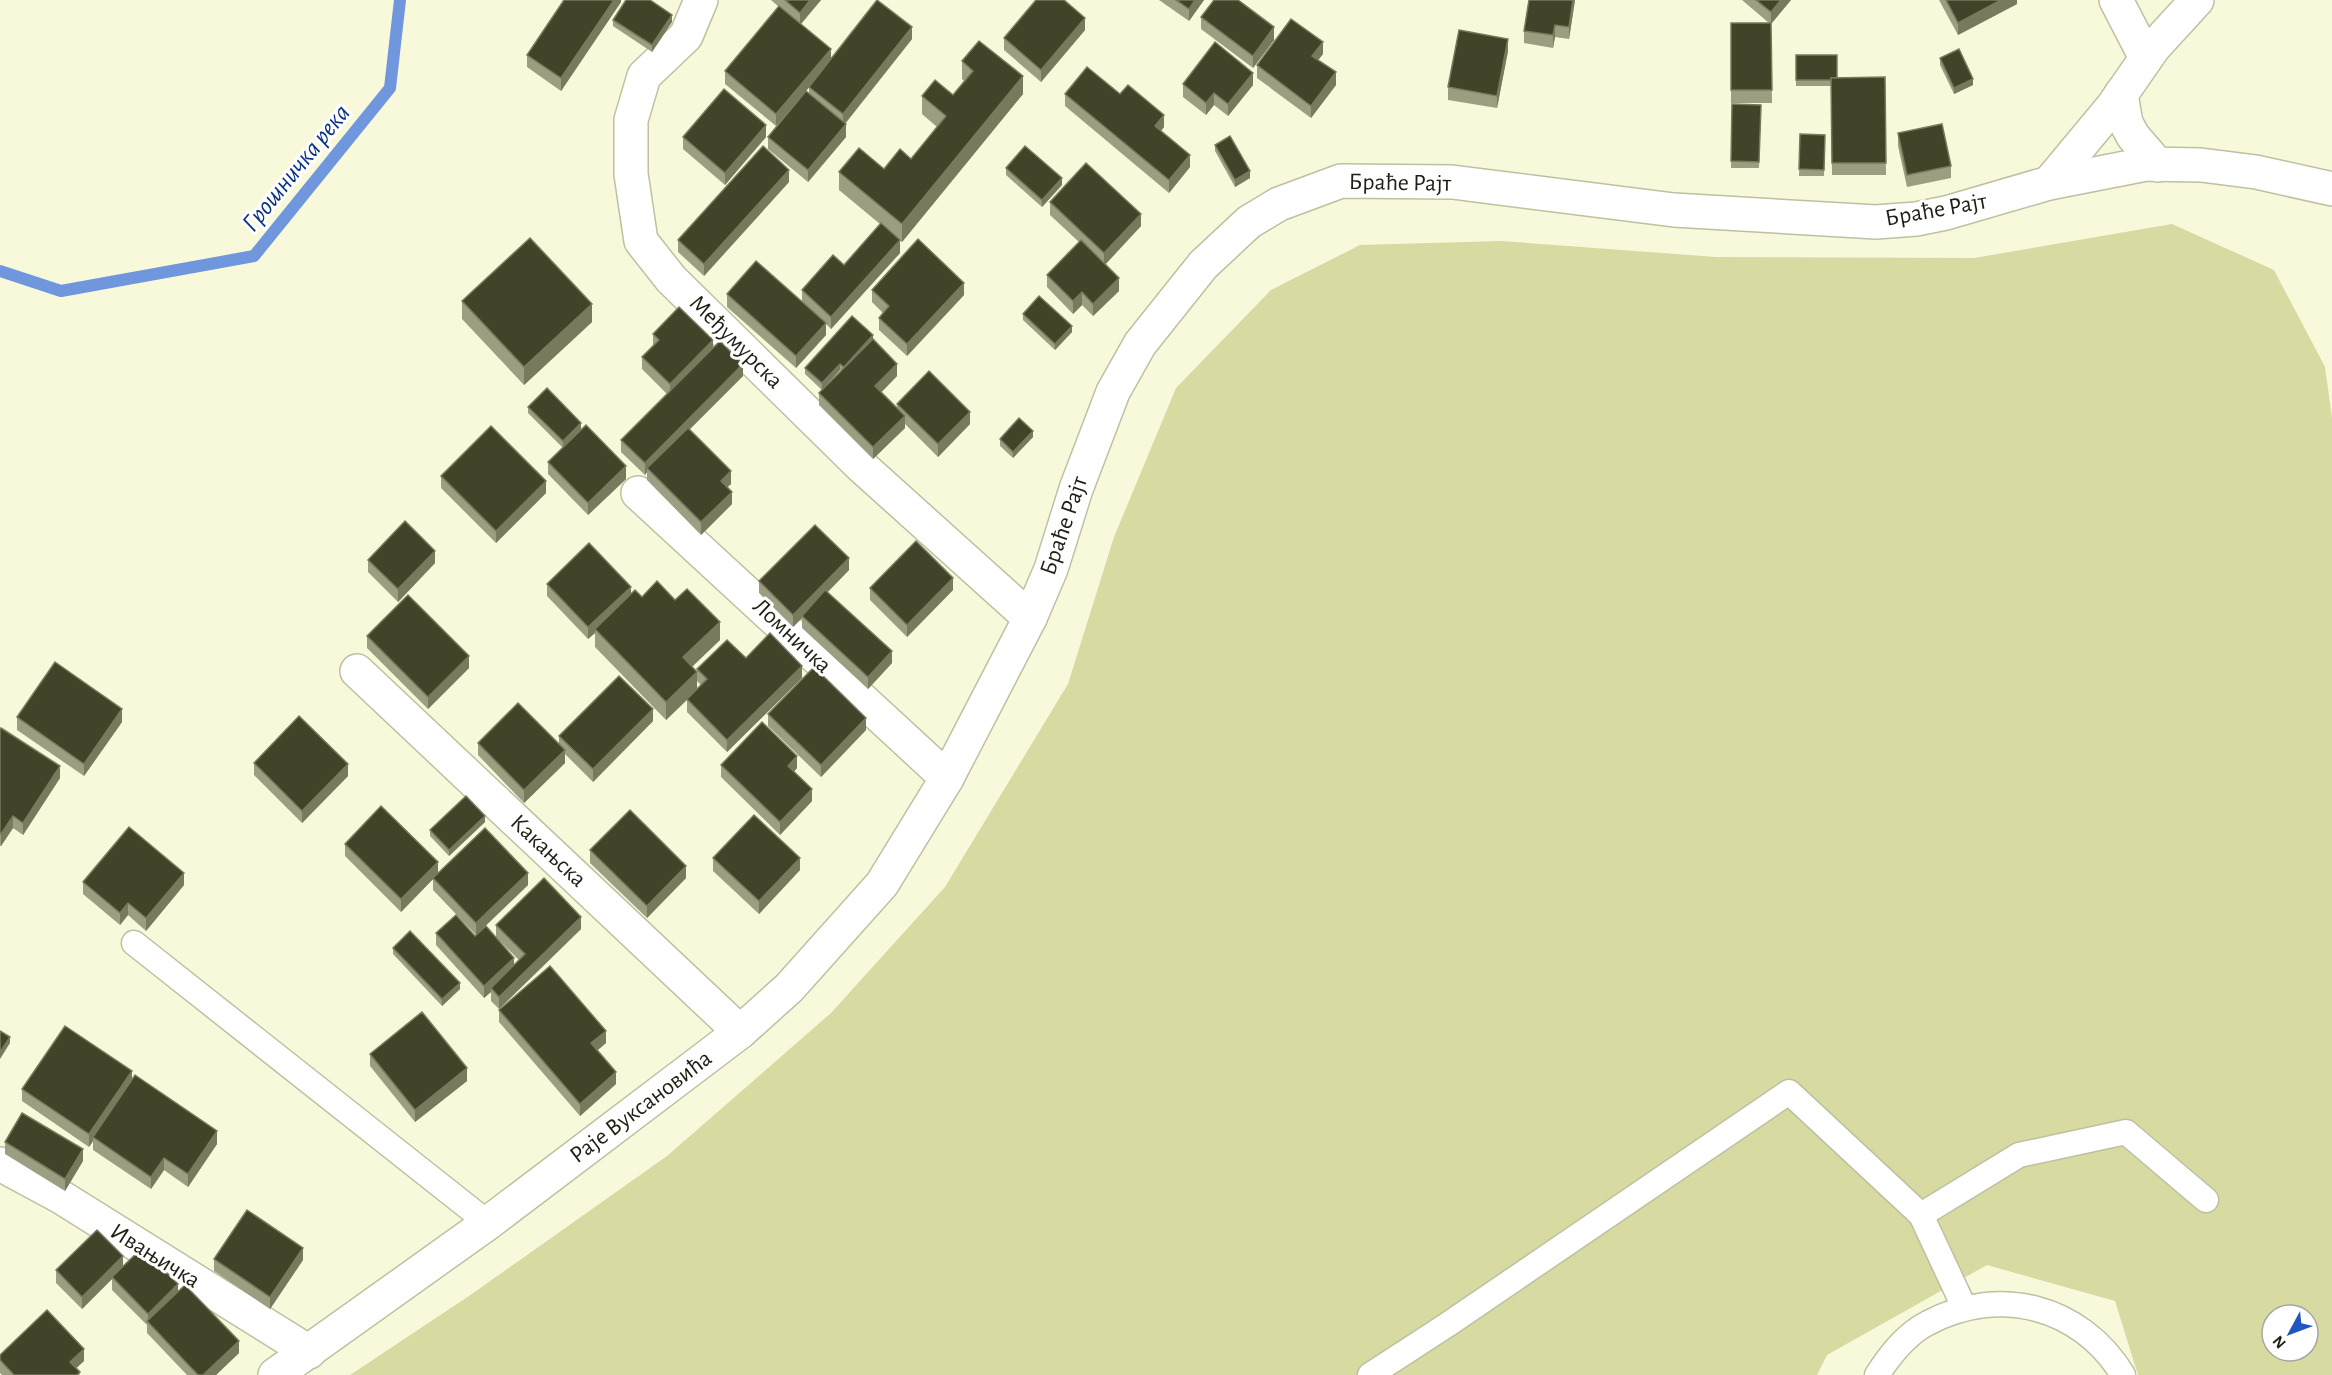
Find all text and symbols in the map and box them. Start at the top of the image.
water label: Грошничка река [237,100,355,236]
street label: Браће Рајт [1348,170,1452,196]
street label: Браће Рајт [1883,189,1989,231]
street label: Међумурска [685,291,787,393]
street label: Браће Рајт [1036,473,1092,578]
street label: Ломничка [748,594,836,678]
street label: Какањска [505,810,591,892]
street label: Раје Вуксановића [566,1046,716,1168]
street label: Ивањичка [106,1219,204,1293]
north arrow [2260,1303,2320,1363]
text: N [2270,1333,2289,1352]

